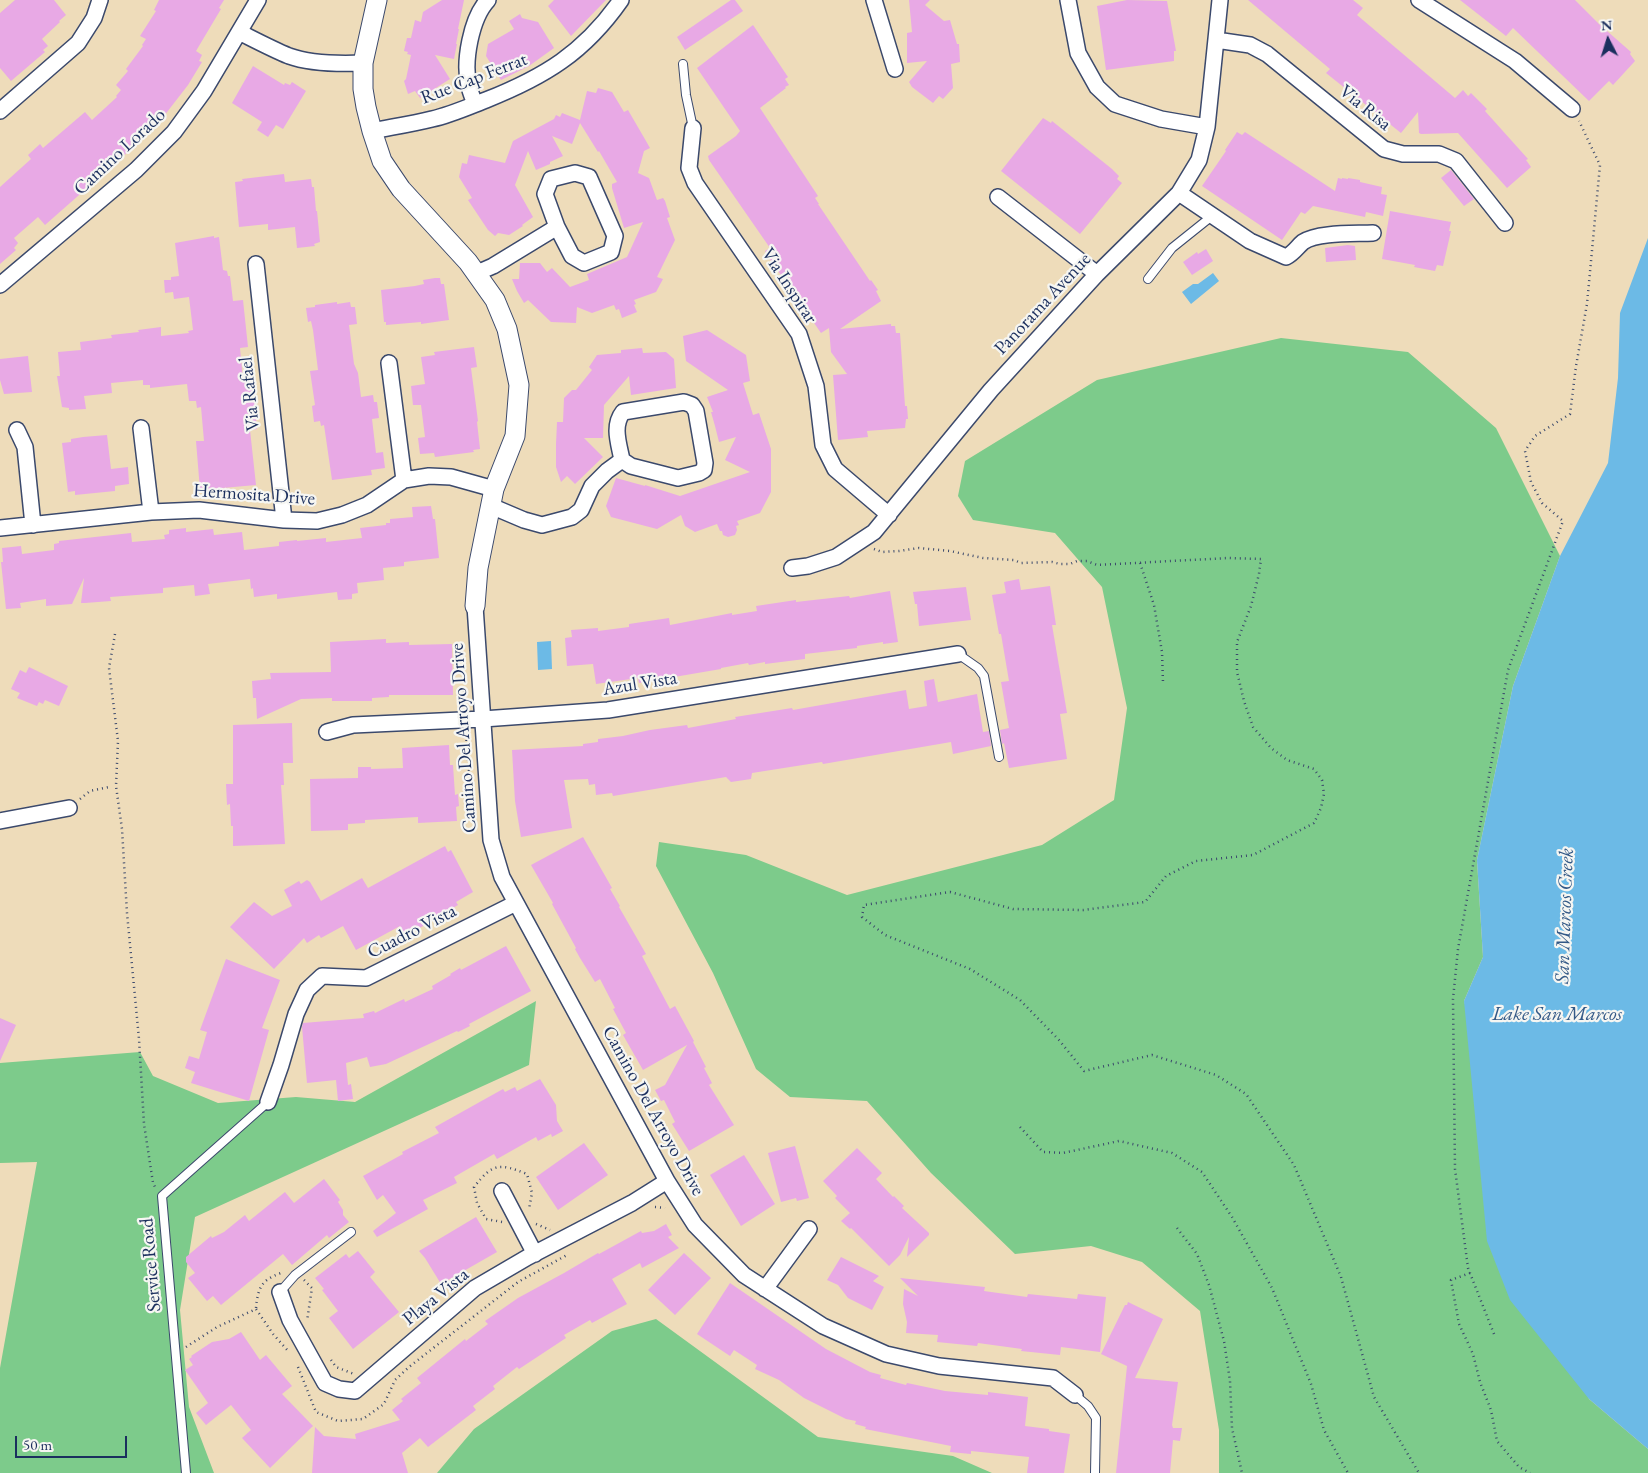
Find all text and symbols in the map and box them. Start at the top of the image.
north arrow [1583,15,1633,65]
text: N [1600,16,1613,35]
street label: Rue Cap Ferrat [417,48,531,110]
street label: Via Risa [1334,80,1396,136]
street label: Camino Lorado [69,104,171,200]
street label: Via Inspirar [756,244,822,328]
street label: Panorama Avenue [990,248,1096,360]
street label: Via Rafael [235,356,265,432]
street label: Hermosita Drive [192,479,316,511]
street label: Camino Del Arroyo Drive [446,642,482,834]
street label: Azul Vista [601,667,679,701]
water label: San Marcos Creek [1551,848,1579,984]
street label: Cuadro Vista [364,900,460,964]
water label: Lake San Marcos [1492,1003,1622,1027]
street label: Camino Del Arroyo Drive [597,1022,709,1200]
street label: Service Road [136,1217,166,1313]
street label: Playa Vista [398,1263,474,1331]
scale bar [18,1426,130,1458]
text: 50 m [23,1435,52,1454]

